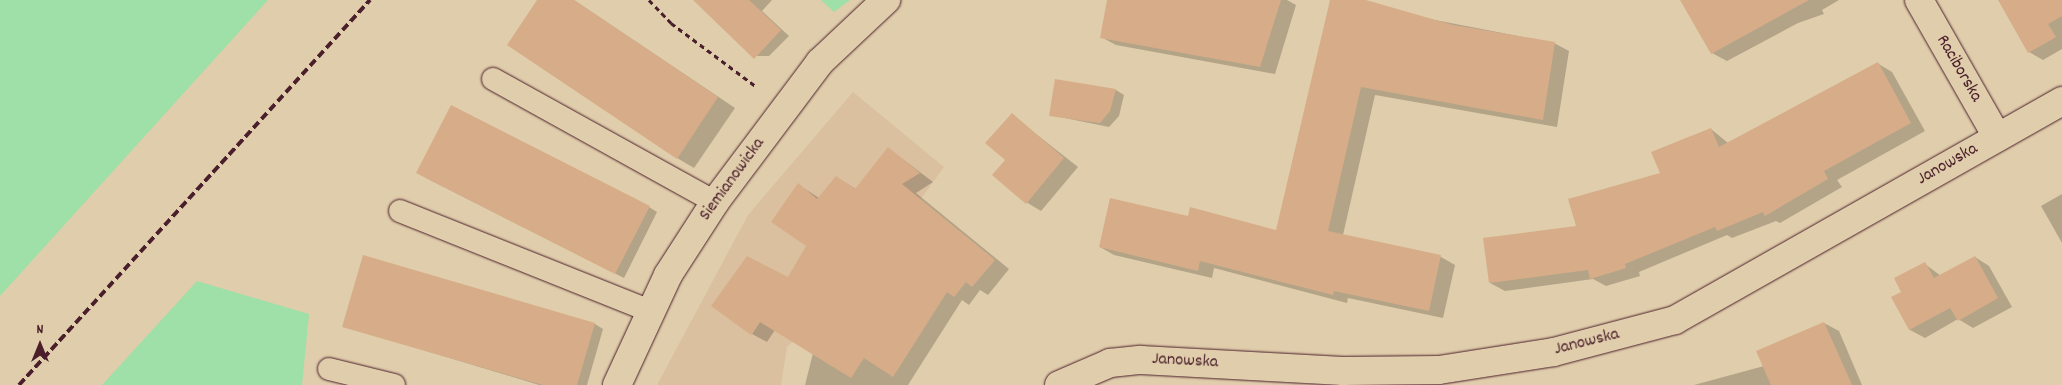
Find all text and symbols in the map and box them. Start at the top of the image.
street label: Raciborska [1930,32,1986,106]
street label: Siemianowicka [696,134,770,226]
street label: Janowska [1914,139,1982,191]
north arrow [15,320,65,370]
text: N [37,320,43,340]
street label: Janowska [1552,324,1622,362]
street label: Janowska [1151,349,1219,375]

